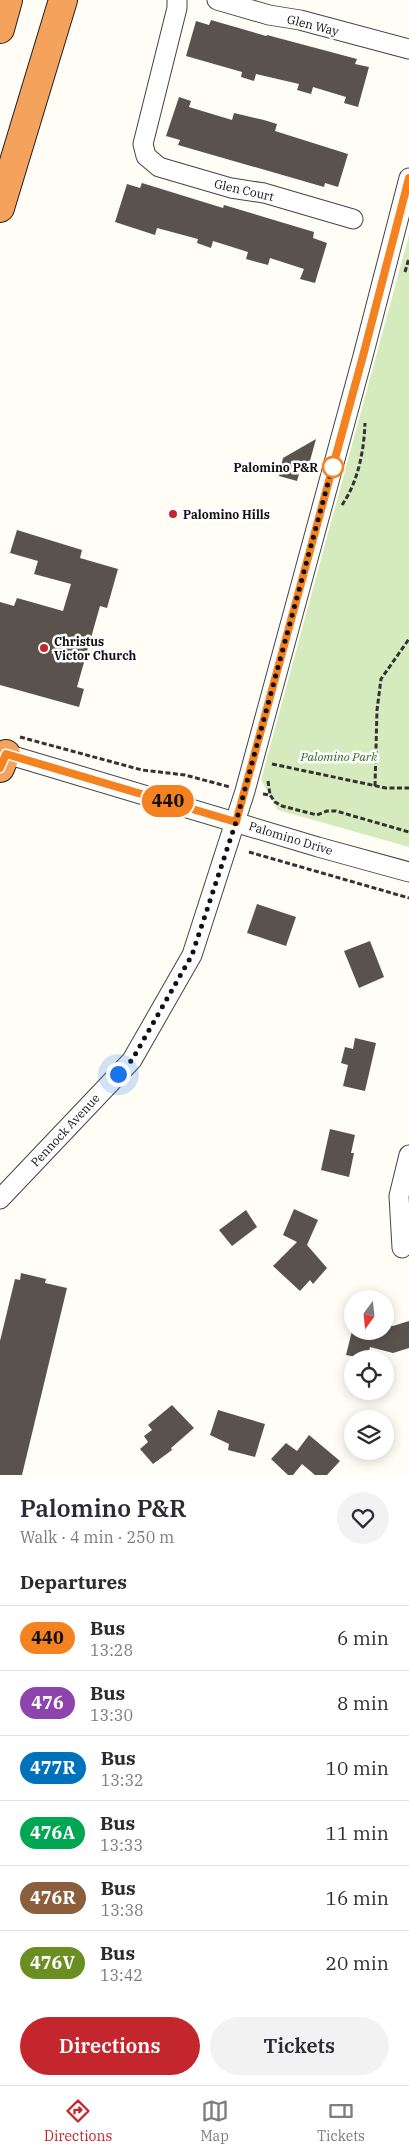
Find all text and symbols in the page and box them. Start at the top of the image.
street label: Glen Way [286,11,341,39]
street label: Glen Court [213,176,275,204]
marker: Palomino P&R [322,456,344,478]
place label: Palomino P&R [234,460,318,475]
place label: Palomino Hills [183,507,270,522]
marker: Palomino Hills [167,508,179,520]
place label: Christus Victor Church [54,634,137,663]
marker: Christus Victor Church [38,642,50,654]
park label: Palomino Park [300,749,378,764]
line badge: 440 [139,785,197,817]
text: 440 [152,789,184,812]
street label: Palomino Drive [247,818,335,858]
your location [106,1062,131,1087]
street label: Pennock Avenue [27,1090,103,1170]
north arrow [344,1290,394,1340]
map controls [344,1290,394,1460]
button: locate [344,1350,394,1400]
button: layers [344,1410,394,1460]
text: Palomino P&R [20,1492,186,1524]
button: heart [337,1492,389,1544]
text: Walk · 4 min · 250 m [20,1527,174,1547]
text: Departures [20,1570,127,1594]
text: Bus [90,1616,125,1640]
text: 440 [31,1626,64,1649]
text: 6 min [337,1626,389,1650]
text: 13:28 [90,1640,133,1660]
text: Bus [90,1681,125,1705]
text: 476 [31,1691,64,1714]
text: 8 min [337,1691,389,1715]
text: 13:30 [90,1705,133,1725]
text: Bus [101,1746,136,1770]
text: 477R [30,1756,76,1779]
text: 10 min [326,1756,389,1780]
text: 13:32 [101,1770,144,1790]
text: Bus [100,1811,135,1835]
text: 476A [30,1821,75,1844]
text: 11 min [326,1821,389,1845]
text: 13:33 [100,1835,143,1855]
text: Bus [101,1876,136,1900]
text: 476R [30,1886,76,1909]
text: 16 min [326,1886,389,1910]
text: 13:38 [101,1900,144,1920]
text: Bus [100,1941,135,1965]
text: 476V [30,1951,75,1974]
text: 20 min [326,1951,389,1975]
text: 13:42 [100,1965,143,1985]
button: Directions [20,2017,200,2075]
button: Tickets [210,2017,389,2075]
tab: Directions [44,2097,112,2145]
tab: Map [200,2097,229,2145]
tab: Tickets [317,2097,365,2145]

